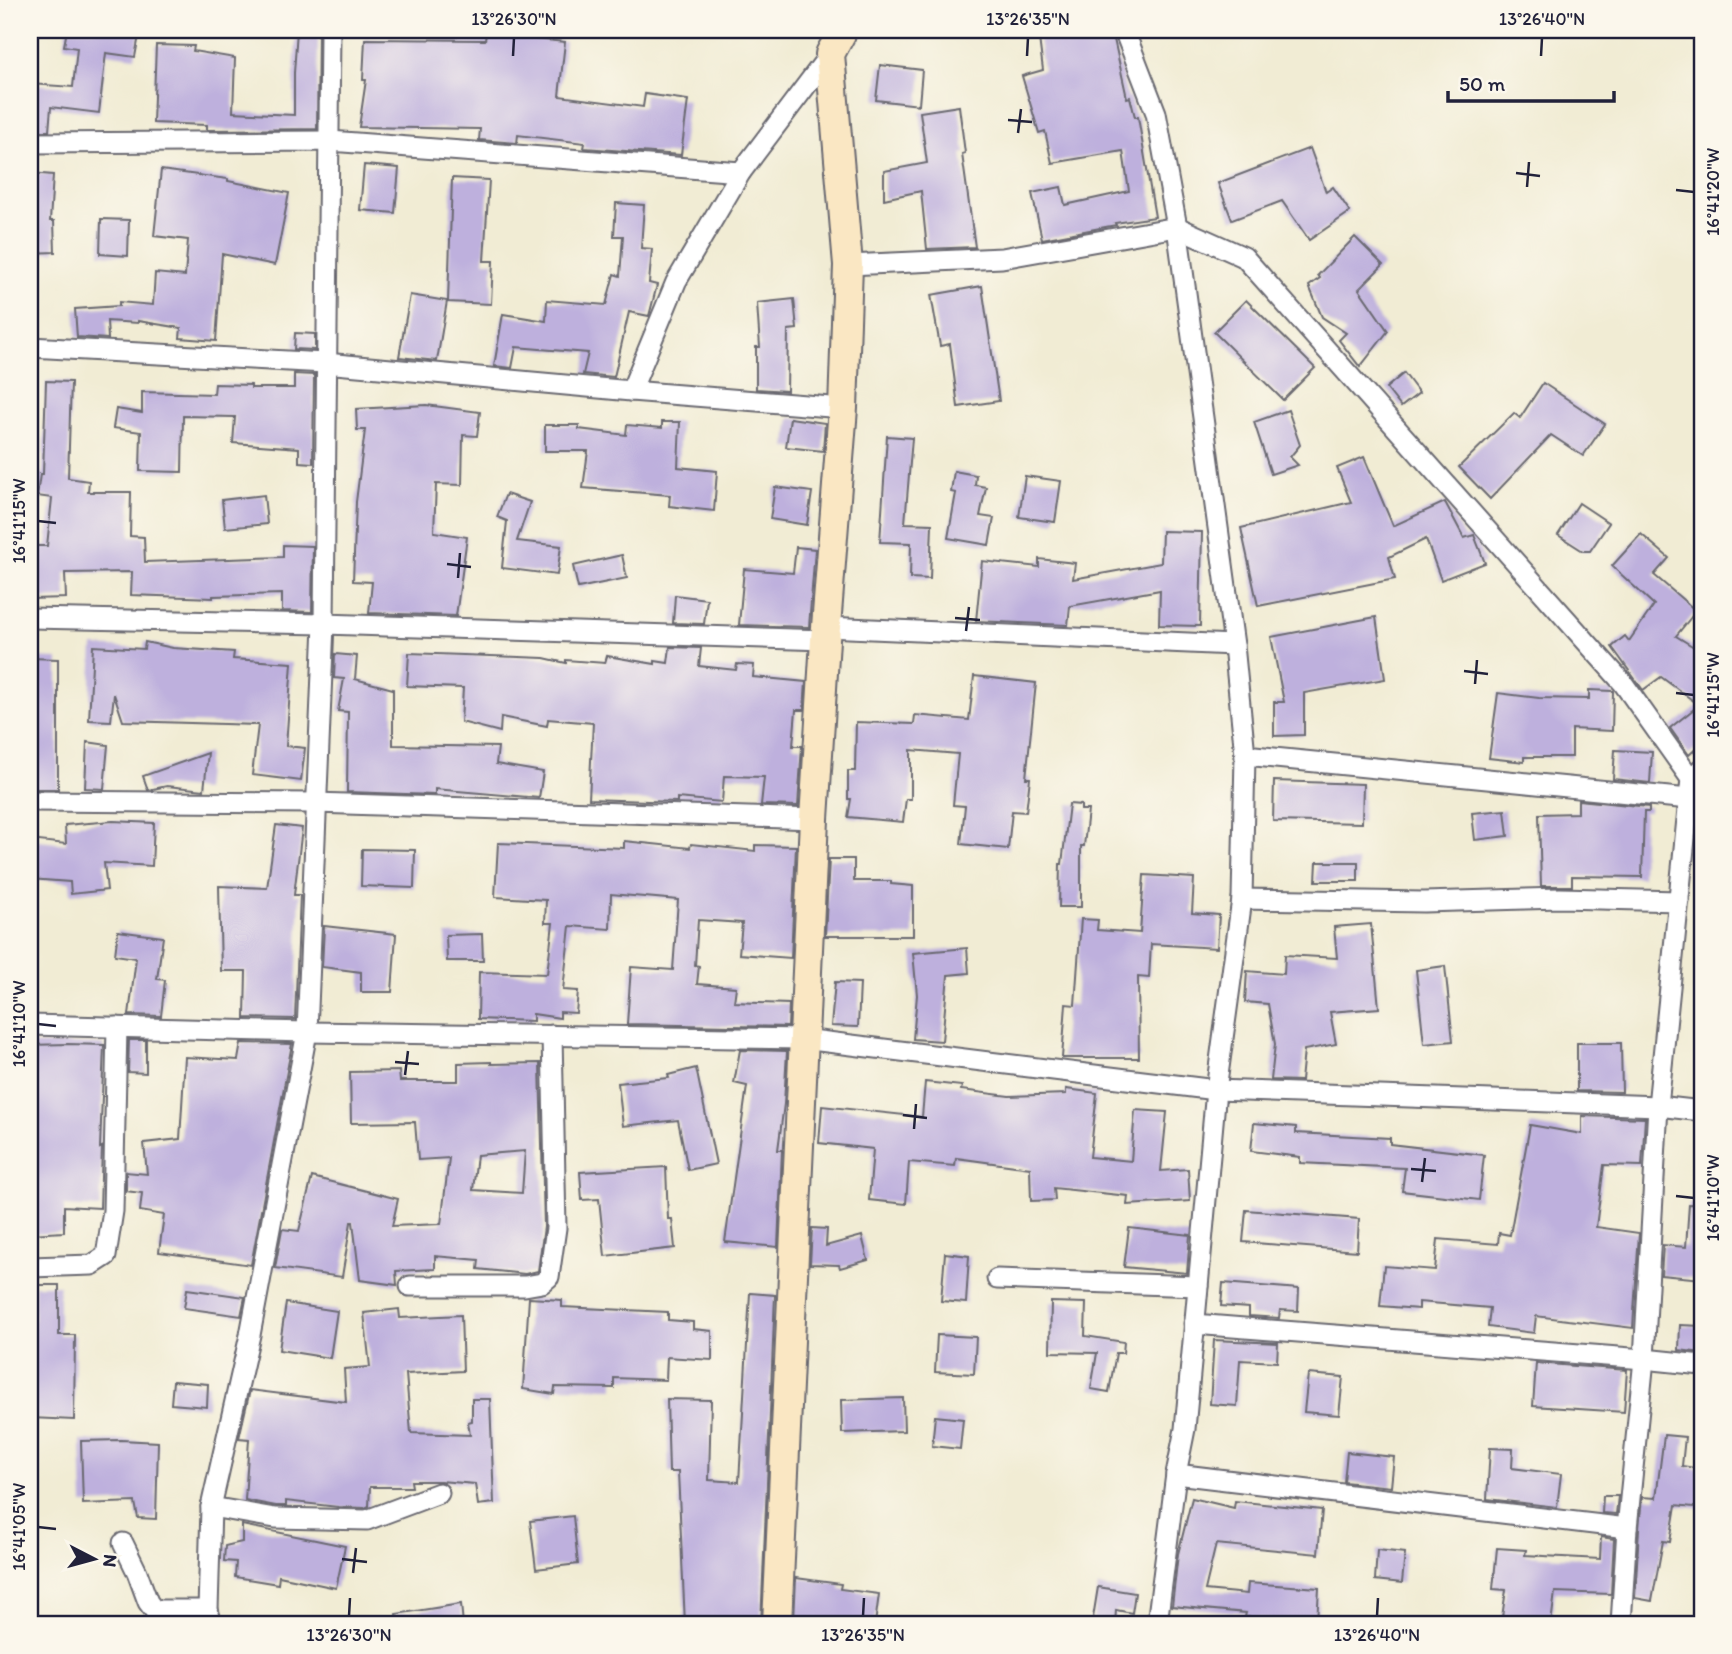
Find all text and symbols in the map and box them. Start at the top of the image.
text: 13°26'30"N [471,8,557,30]
text: 13°26'35"N [986,8,1070,30]
text: 13°26'40"N [1499,8,1585,30]
scale bar [1448,60,1615,104]
text: 50 m [1459,71,1506,96]
text: 16°41'20"W [1702,148,1724,236]
text: 16°41'15"W [8,478,30,564]
text: 16°41'15"W [1702,652,1724,738]
text: 16°41'10"W [8,980,30,1068]
text: 16°41'10"W [1702,1154,1724,1242]
text: 16°41'05"W [8,1483,30,1571]
north arrow [60,1524,130,1594]
text: N [98,1553,123,1568]
text: 13°26'30"N [306,1624,392,1646]
text: 13°26'35"N [821,1624,905,1646]
text: 13°26'40"N [1334,1624,1420,1646]

